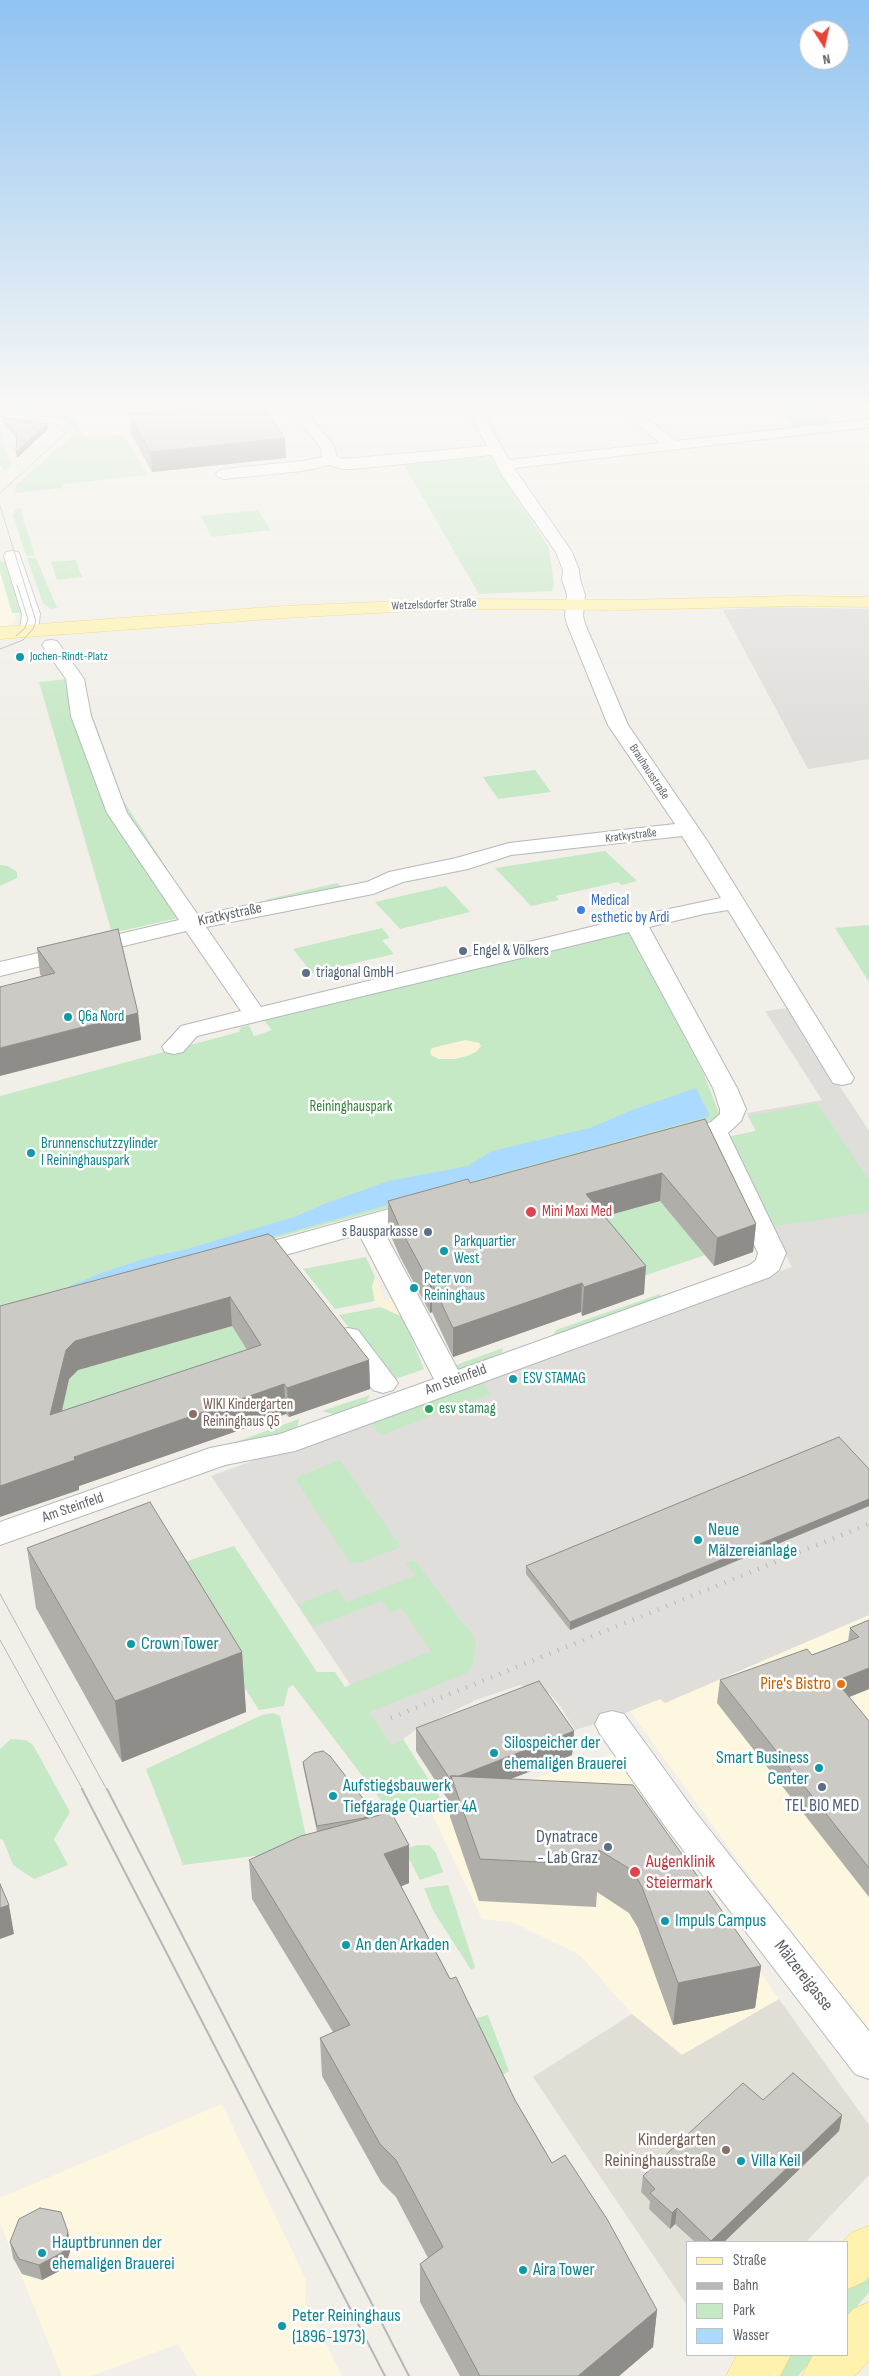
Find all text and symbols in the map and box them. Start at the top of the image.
north arrow [799,20,849,70]
text: N [821,50,832,68]
street label: Wetzelsdorfer Straße [391,596,477,614]
place label: Jochen-Rindt-Platz [30,650,108,664]
marker: Jochen-Rindt-Platz [14,651,26,663]
street label: Brauhausstraße [626,742,672,802]
street label: Kratkystraße [604,826,658,846]
place label: Medical esthetic by Ardi [591,892,669,927]
street label: Kratkystraße [196,899,264,931]
marker: Medical esthetic by Ardi [575,904,587,916]
place label: Engel & Völkers [473,942,549,960]
marker: Engel & Völkers [457,945,469,957]
place label: triagonal GmbH [316,964,394,982]
marker: triagonal GmbH [300,967,312,979]
place label: Q6a Nord [78,1008,124,1026]
marker: Q6a Nord [62,1011,74,1023]
park label: Reininghauspark [309,1098,393,1116]
place label: Brunnenschutzzylinder I Reininghauspark [41,1135,158,1170]
marker: Brunnenschutzzylinder I Reininghauspark [25,1147,37,1159]
place label: Mini Maxi Med [542,1203,612,1221]
marker: Mini Maxi Med [524,1205,538,1219]
place label: s Bausparkasse [342,1223,418,1241]
marker: s Bausparkasse [422,1226,434,1238]
place label: Parkquartier West [454,1233,516,1268]
marker: Parkquartier West [438,1245,450,1257]
place label: Peter von Reininghaus [424,1270,485,1305]
marker: Peter von Reininghaus [408,1282,420,1294]
street label: Am Steinfeld [423,1361,489,1399]
place label: ESV STAMAG [523,1370,586,1388]
marker: ESV STAMAG [507,1373,519,1385]
place label: WIKI Kindergarten Reininghaus Q5 [203,1396,293,1431]
place label: esv stamag [439,1400,496,1418]
marker: esv stamag [423,1403,435,1415]
marker: WIKI Kindergarten Reininghaus Q5 [187,1408,199,1420]
street label: Am Steinfeld [40,1489,106,1527]
place label: Neue Mälzereianlage [708,1519,797,1562]
marker: Neue Mälzereianlage [692,1534,704,1546]
place label: Crown Tower [141,1633,219,1655]
marker: Crown Tower [125,1638,137,1650]
place label: Pire's Bistro [760,1673,831,1695]
marker: Pire's Bistro [835,1678,847,1690]
place label: Silospeicher der ehemaligen Brauerei [504,1732,627,1775]
marker: Silospeicher der ehemaligen Brauerei [488,1747,500,1759]
place label: Smart Business Center [716,1747,809,1790]
marker: Smart Business Center [813,1762,825,1774]
place label: Aufstiegsbauwerk Tiefgarage Quartier 4A [343,1775,477,1818]
marker: TEL BIO MED [816,1781,828,1793]
marker: Aufstiegsbauwerk Tiefgarage Quartier 4A [327,1790,339,1802]
place label: TEL BIO MED [785,1795,859,1817]
place label: Dynatrace - Lab Graz [536,1826,598,1868]
marker: Dynatrace - Lab Graz [602,1841,614,1853]
place label: Augenklinik Steiermark [646,1851,715,1894]
marker: Augenklinik Steiermark [628,1865,642,1879]
place label: Impuls Campus [675,1910,766,1932]
marker: Impuls Campus [659,1915,671,1927]
place label: An den Arkaden [356,1934,449,1956]
street label: Mälzereigasse [769,1936,837,2016]
marker: An den Arkaden [340,1939,352,1951]
place label: Kindergarten Reininghausstraße [604,2129,716,2172]
marker: Kindergarten Reininghausstraße [720,2144,732,2156]
place label: Villa Keil [751,2150,801,2172]
marker: Villa Keil [735,2155,747,2167]
place label: Hauptbrunnen der ehemaligen Brauerei [52,2232,175,2274]
legend [686,2241,849,2356]
marker: Hauptbrunnen der ehemaligen Brauerei [36,2247,48,2259]
text: Straße [733,2251,766,2270]
place label: Aira Tower [533,2259,595,2281]
marker: Aira Tower [517,2264,529,2276]
text: Bahn [733,2276,758,2295]
text: Park [733,2301,755,2320]
place label: Peter Reininghaus (1896-1973) [292,2305,401,2348]
marker: Peter Reininghaus (1896-1973) [276,2320,288,2332]
text: Wasser [733,2326,769,2345]

